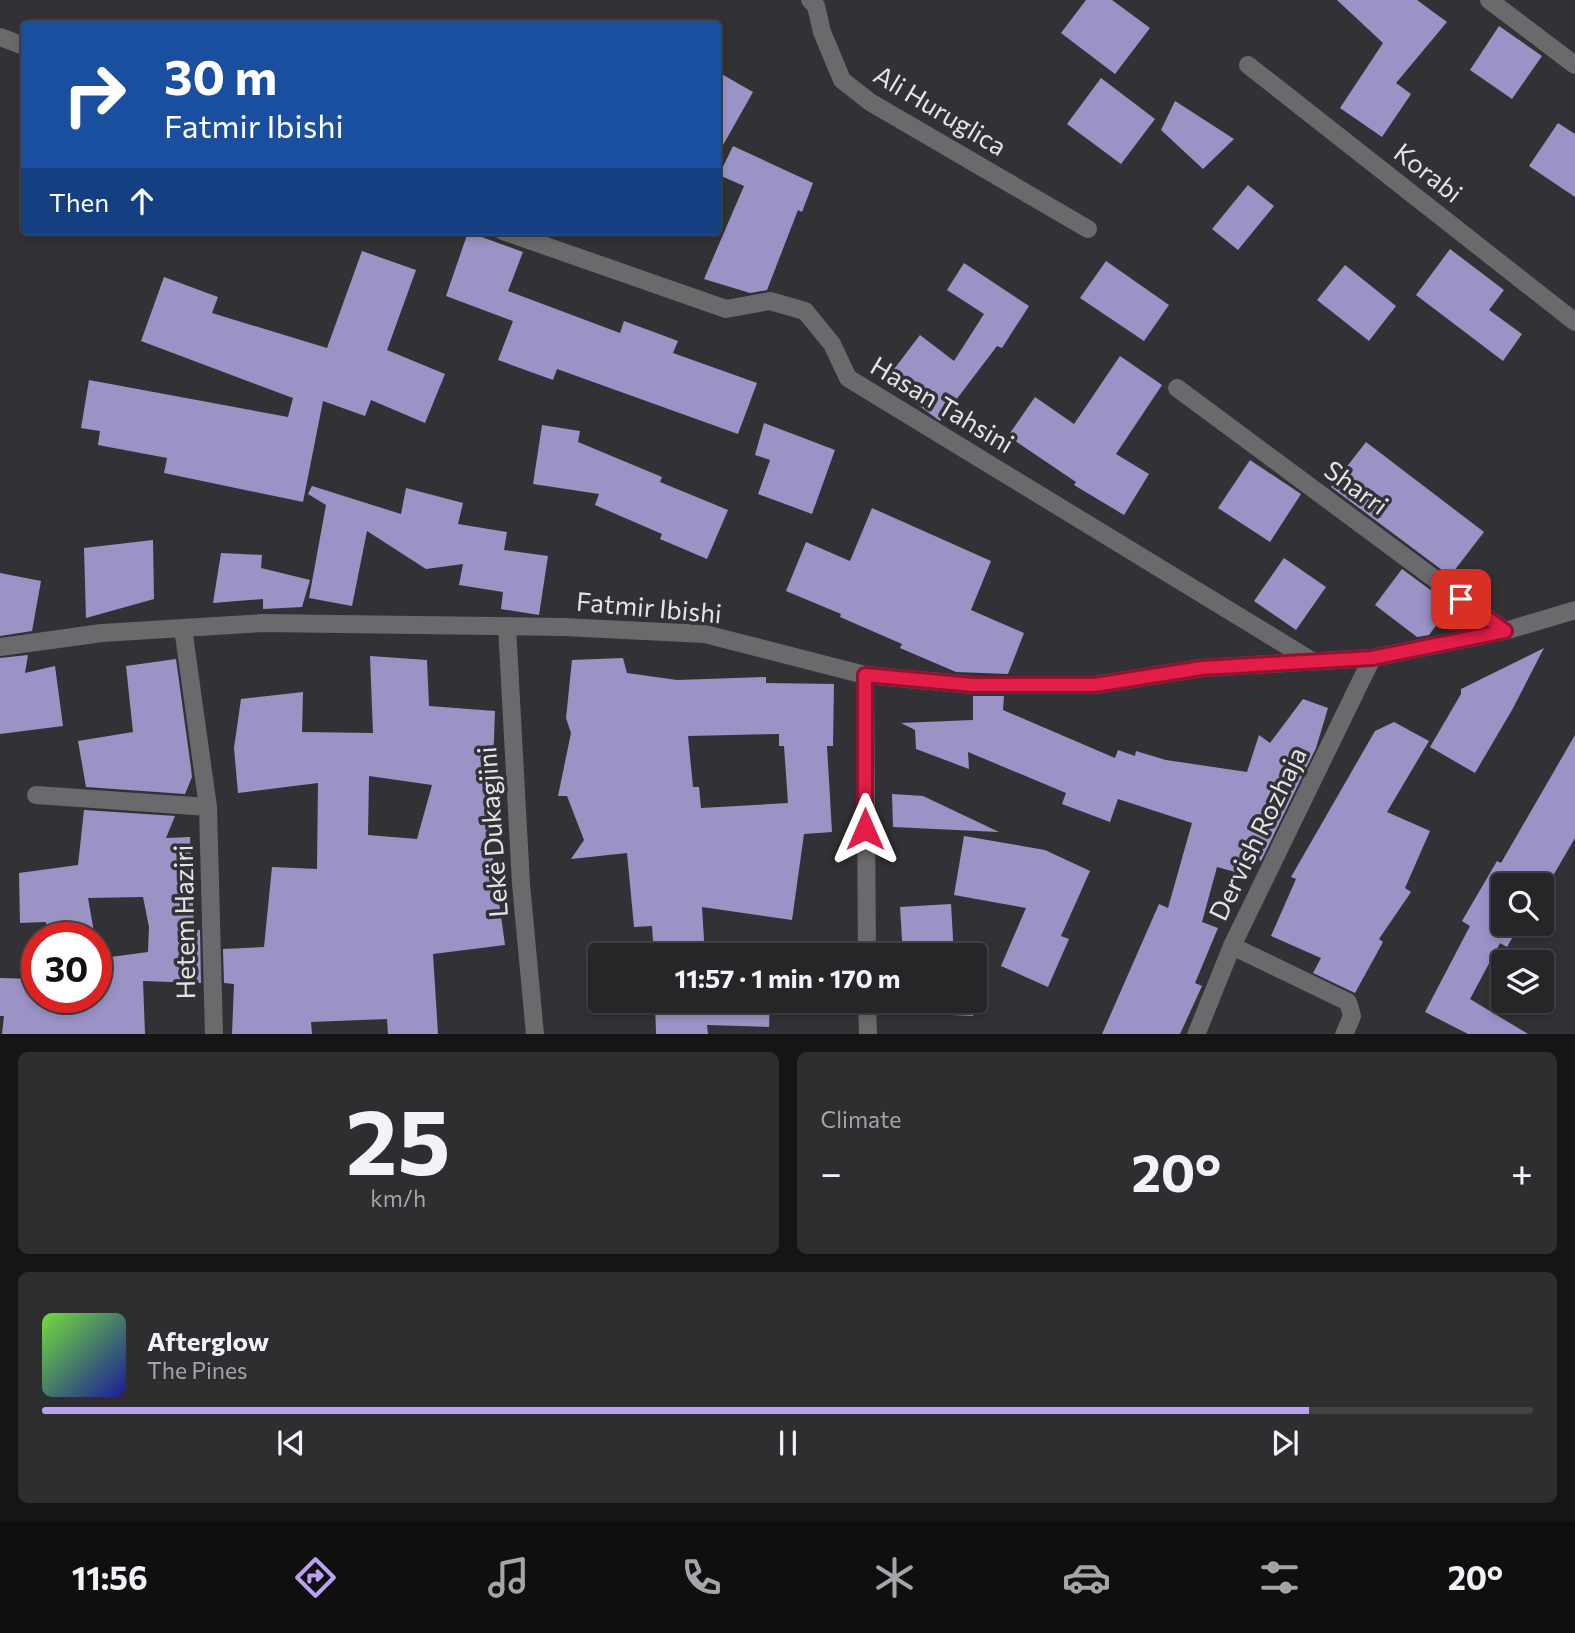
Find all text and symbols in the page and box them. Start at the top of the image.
text: 30 m [164,45,277,105]
icon: right [49,49,140,140]
street label: Ali Huruglica [869,58,1013,161]
text: Fatmir Ibishi [164,105,344,145]
street label: Korabi [1389,136,1469,208]
icon: ahead [123,182,161,220]
text: Then [49,186,109,217]
street label: Hasan Tahsini [866,349,1020,459]
street label: Sharri [1319,453,1395,520]
pin [1431,569,1491,629]
icon: arrive [1442,580,1480,618]
street label: Fatmir Ibishi [575,585,723,628]
street label: Dervish Rozhaja [1201,742,1312,925]
street label: Lekë Dukagjini [470,746,513,919]
position arrow [828,792,902,866]
street label: Hetem Haziri [167,844,200,1000]
map controls [1491,873,1554,1013]
button: search [1491,873,1554,936]
speed limit sign: 30 [21,922,112,1013]
button: layers [1491,950,1554,1013]
text: 11:57 · 1 min · 170 m [675,962,901,993]
text: 25 [346,1082,451,1194]
text: Climate [821,1105,902,1133]
text: 20° [1131,1139,1221,1203]
text: − [821,1148,842,1195]
text: + [1511,1148,1533,1195]
text: km/h [370,1184,426,1212]
text: Afterglow [147,1325,269,1356]
text: The Pines [147,1356,248,1384]
icon: previous [272,1424,310,1462]
icon: pause [769,1424,807,1462]
icon: next [1266,1424,1304,1462]
icon: directions [291,1553,340,1602]
icon: music [484,1553,533,1602]
icon: phone [677,1553,726,1602]
icon: climate [870,1553,919,1602]
icon: car [1062,1553,1111,1602]
icon: filters [1255,1553,1304,1602]
text: 11:56 [72,1557,148,1597]
text: 20° [1448,1557,1503,1597]

